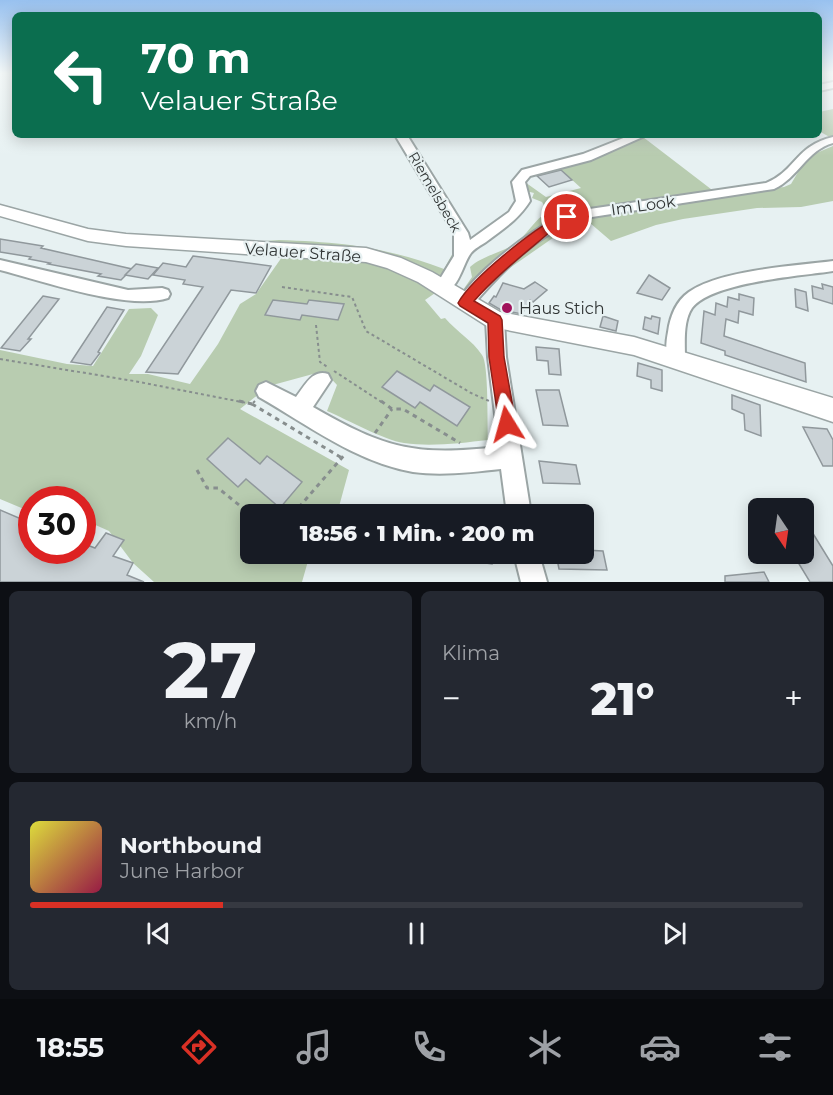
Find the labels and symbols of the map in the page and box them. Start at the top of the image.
street label: Riemelsbeck [405,148,466,236]
pin [541,191,592,242]
street label: Im Look [610,192,677,219]
street label: Velauer Straße [244,239,362,266]
place label: Haus Stich [519,299,605,318]
marker: Haus Stich [500,301,514,315]
position arrow [475,392,539,456]
speed limit sign: 30 [18,486,96,564]
north arrow [748,498,814,564]

